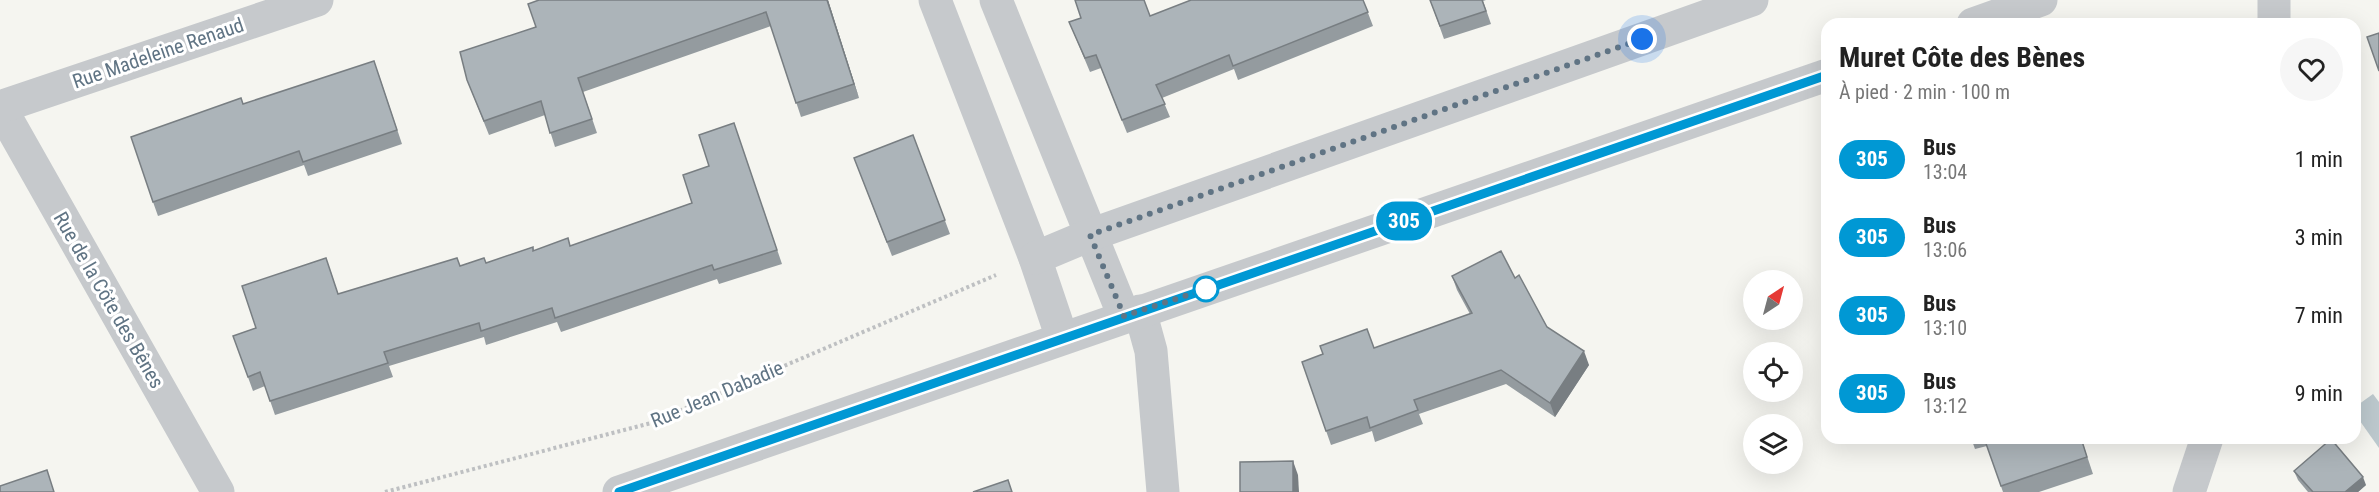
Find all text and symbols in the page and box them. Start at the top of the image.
street label: Rue Madeleine Renaud [69,12,247,94]
your location [1627,24,1657,54]
button: heart [2280,38,2343,101]
text: Muret Côte des Bènes [1839,41,2085,74]
text: À pied · 2 min · 100 m [1839,80,2010,104]
text: Bus [1923,135,1956,160]
text: 305 [1856,147,1888,171]
text: 1 min [2295,147,2343,172]
text: 13:04 [1923,160,1967,184]
line badge: 305 [1370,202,1438,240]
street label: Rue de la Côte des Bênes [49,208,169,392]
text: 305 [1388,209,1420,233]
text: Bus [1923,213,1956,238]
text: 305 [1856,225,1888,249]
text: 3 min [2295,225,2343,250]
text: 13:06 [1923,238,1967,262]
north arrow [1743,270,1803,330]
map controls [1743,270,1803,474]
unlabelled marker [1193,276,1219,302]
text: Bus [1923,291,1956,316]
text: 305 [1856,303,1888,327]
text: 7 min [2295,303,2343,328]
text: 13:10 [1923,316,1967,340]
button: locate [1743,342,1803,402]
street label: Rue Jean Dabadie [647,355,787,433]
text: Bus [1923,369,1956,394]
text: 305 [1856,381,1888,405]
text: 9 min [2295,381,2343,406]
text: 13:12 [1923,394,1967,418]
button: layers [1743,414,1803,474]

